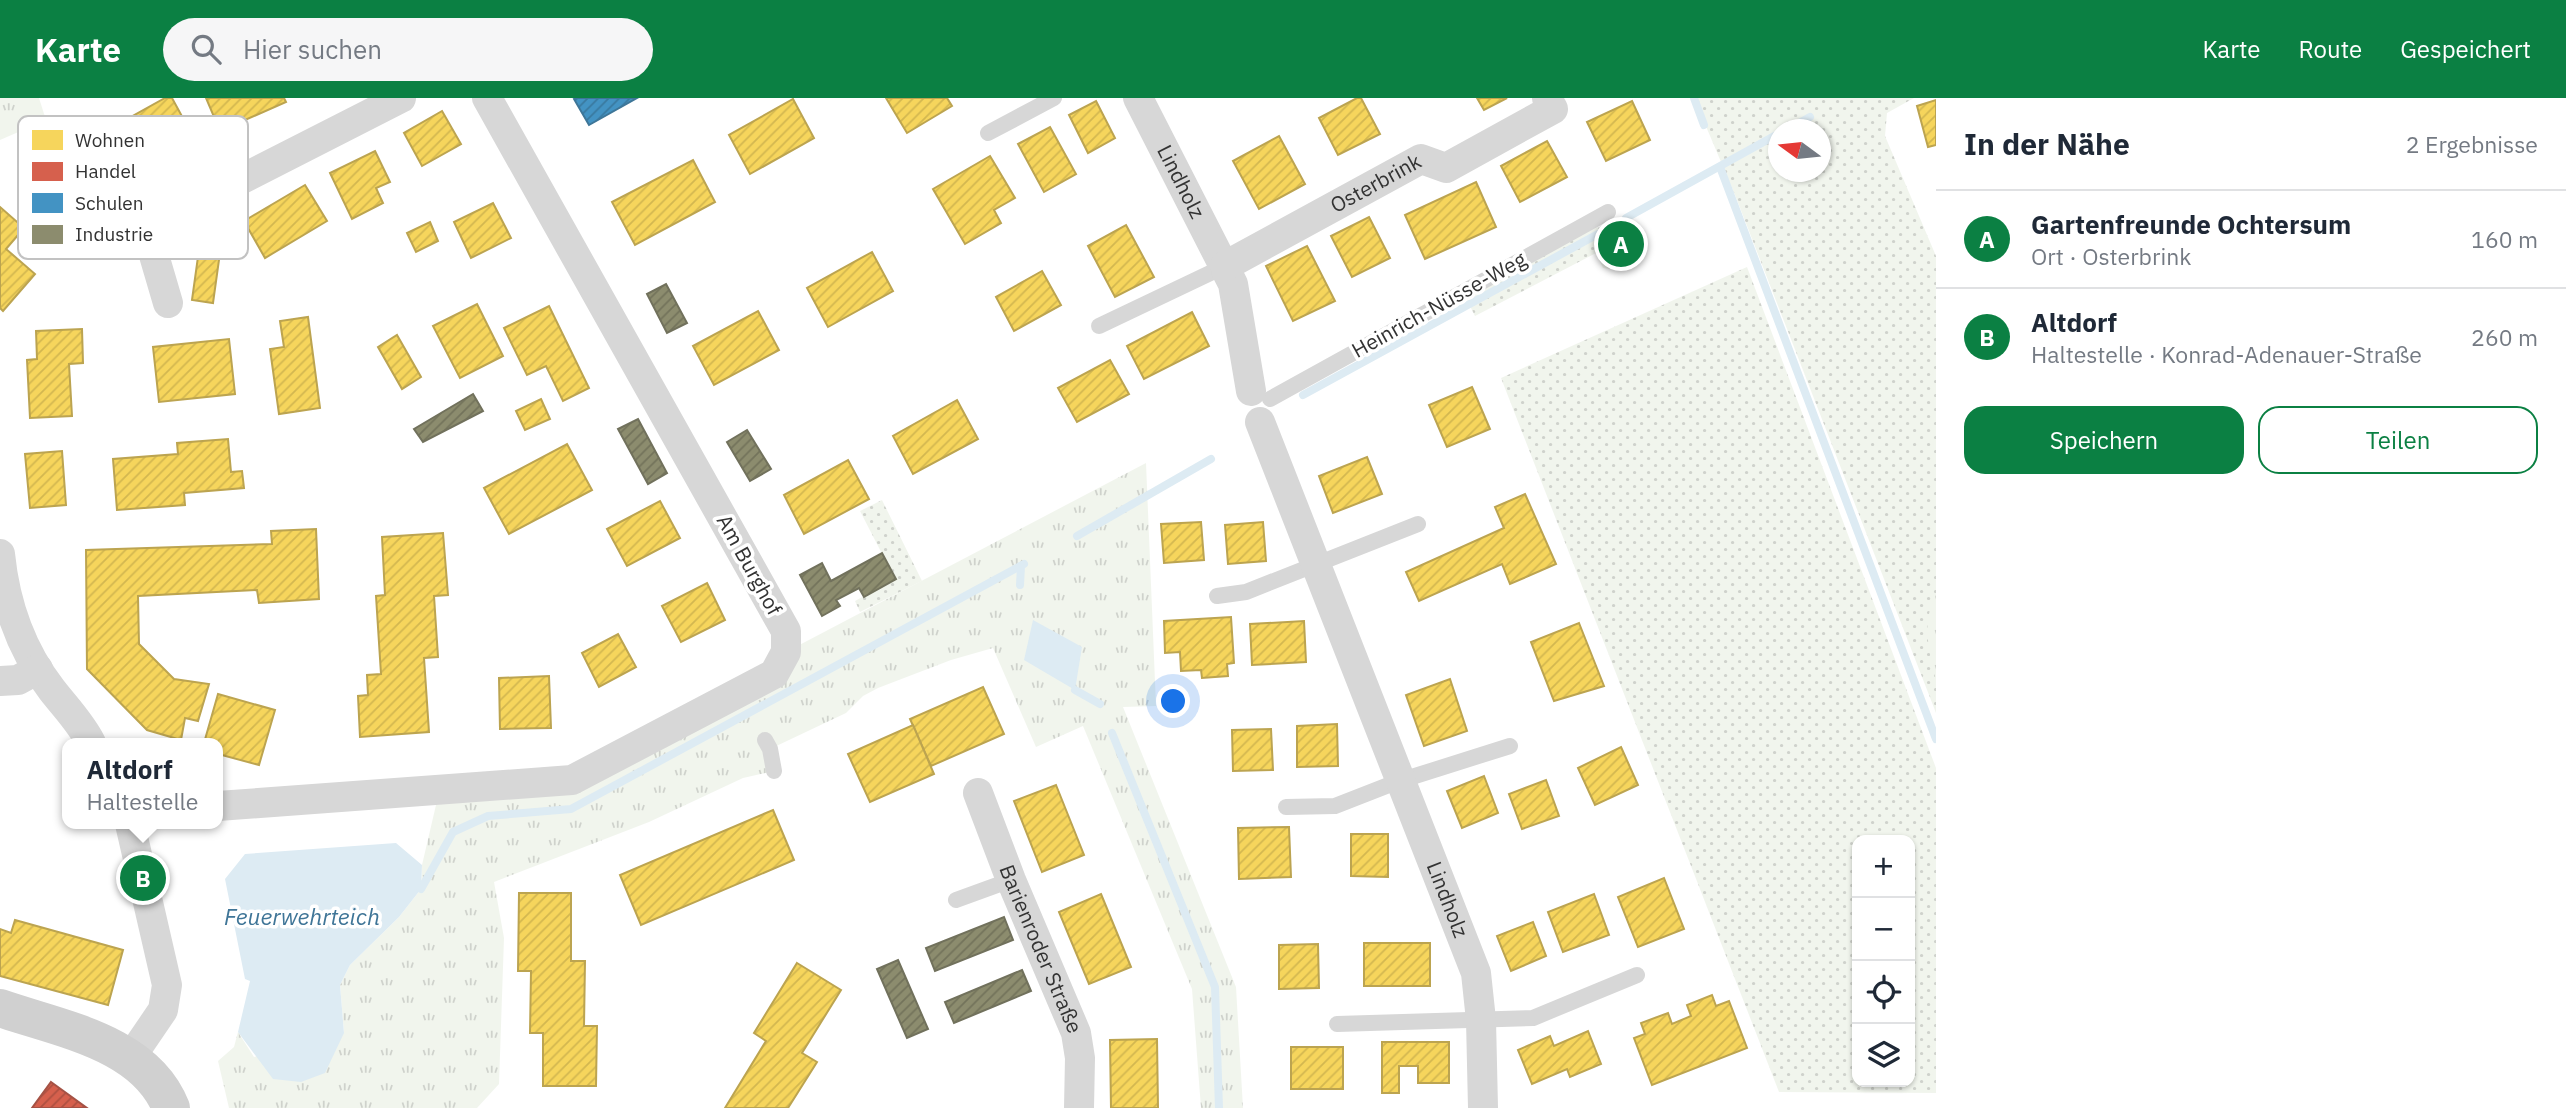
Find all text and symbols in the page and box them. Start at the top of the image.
search box [163,18,653,81]
text: Karte [35,28,121,71]
icon: search [187,30,225,68]
text: Hier suchen [243,32,382,66]
text: Karte [2202,33,2261,65]
text: Route [2299,33,2362,65]
text: Gespeichert [2400,33,2531,65]
legend [18,116,248,259]
north arrow [1768,119,1831,182]
text: In der Nähe [1964,124,2130,163]
text: Wohnen [75,128,145,152]
text: 2 Ergebnisse [2406,129,2538,159]
street label: Lindholz [1151,140,1212,223]
street label: Osterbrink [1325,147,1426,219]
text: Handel [75,159,136,183]
text: Schulen [75,191,144,215]
text: Gartenfreunde Ochtersum [2031,207,2351,241]
pin: A [1598,218,1644,270]
text: Industrie [75,222,153,246]
text: A [1979,224,1995,254]
text: 160 m [2471,224,2538,254]
text: Ort · Osterbrink [2031,241,2191,271]
street label: Heinrich-Nüsse-Weg [1346,245,1531,364]
text: Altdorf [2031,305,2117,339]
text: B [1979,322,1995,352]
text: 260 m [2471,322,2538,352]
text: Haltestelle · Konrad-Adenauer-Straße [2031,339,2422,369]
button: Speichern [1964,406,2244,474]
button: Teilen [2258,406,2538,474]
street label: Am Burghof [711,509,789,620]
your location [1156,684,1190,718]
popup [62,738,223,829]
text: Altdorf [87,752,173,786]
text: Haltestelle [87,786,198,816]
map controls [1852,835,1915,1087]
button: + [1852,835,1915,898]
pin: B [120,852,166,904]
street label: Lindholz [1421,857,1476,941]
street label: Barienroder Straße [993,860,1089,1037]
button: − [1852,898,1915,961]
water label: Feuerwehrteich [224,901,380,931]
button: locate [1852,961,1915,1024]
button: layers [1852,1024,1915,1087]

